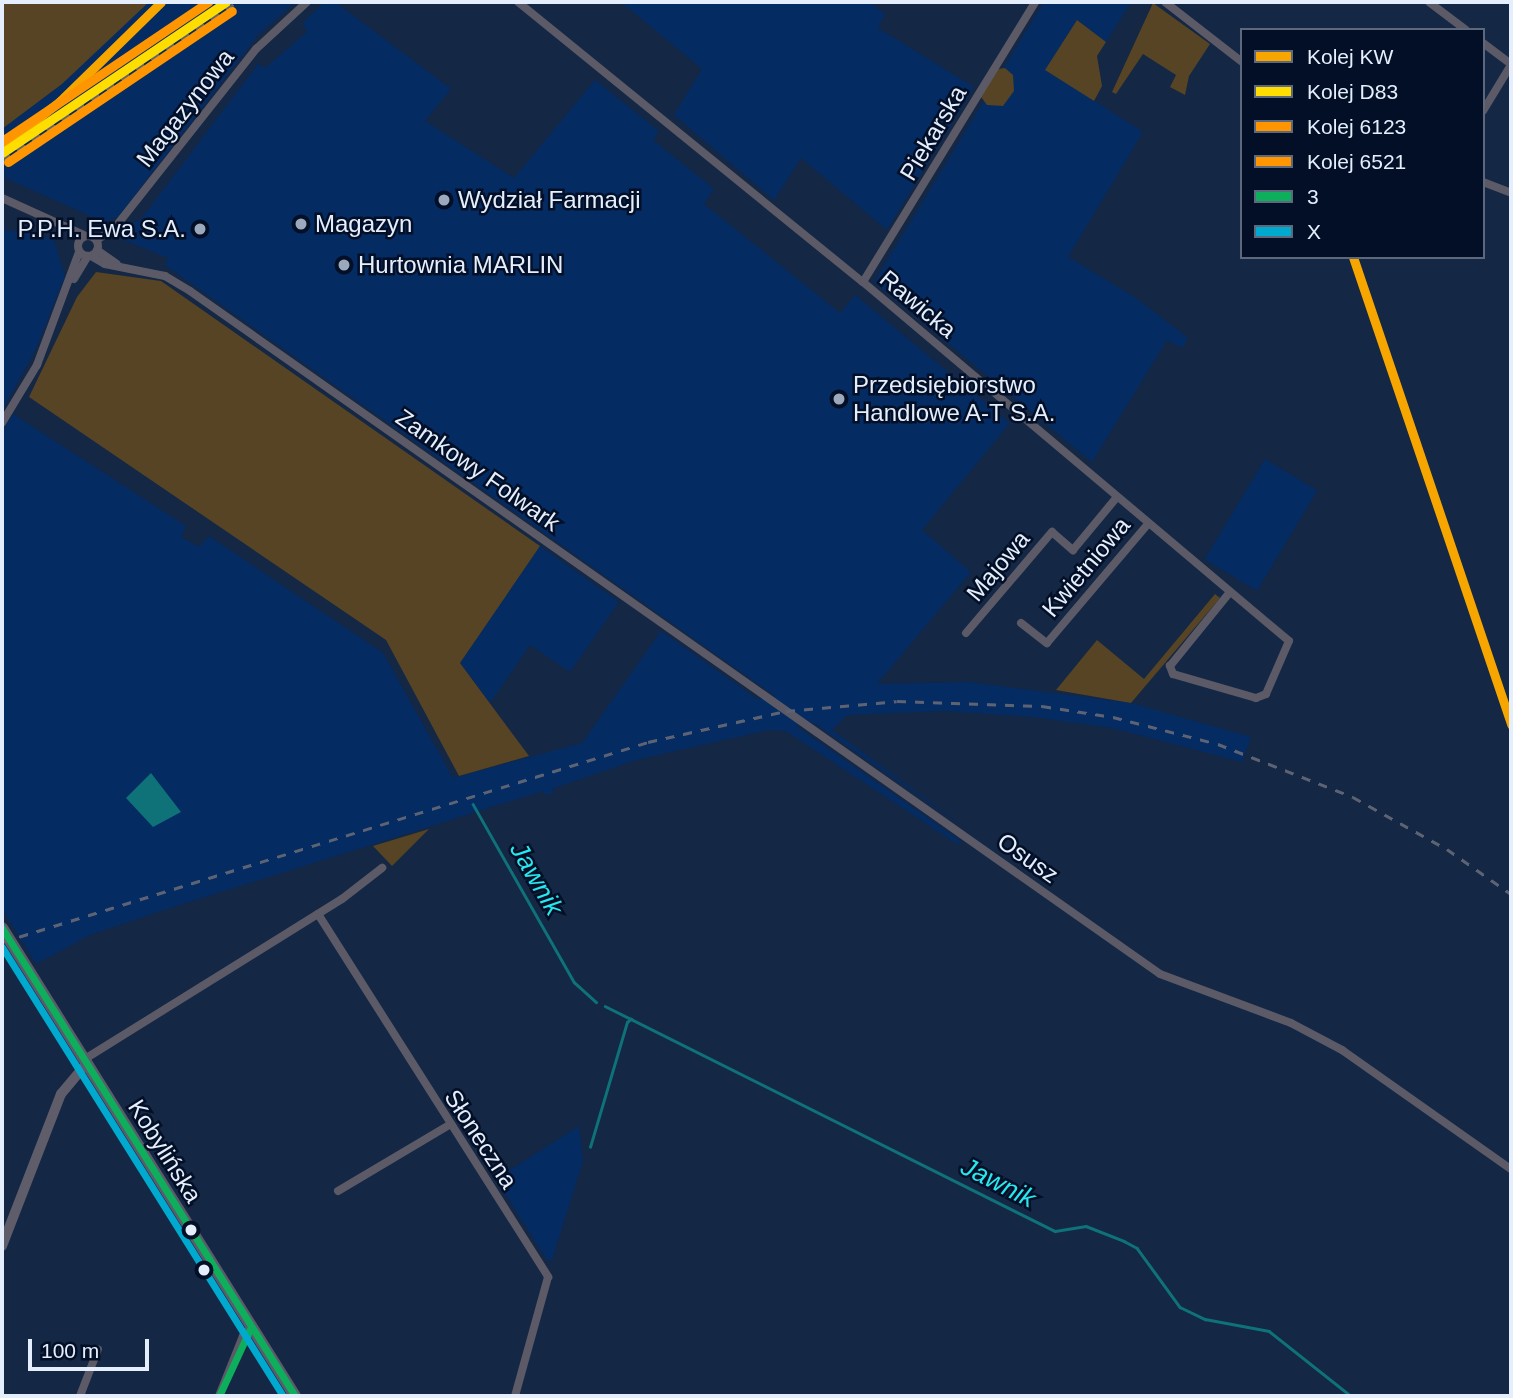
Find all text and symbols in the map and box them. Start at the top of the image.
legend [1240,28,1485,259]
street label: Magazynowa [130,43,240,173]
text: Kolej KW [1307,45,1393,68]
street label: Piekarska [894,80,972,186]
text: Kolej D83 [1307,80,1398,103]
text: Kolej 6123 [1307,115,1406,138]
text: Kolej 6521 [1307,150,1406,173]
text: 3 [1307,185,1319,208]
place label: Wydział Farmacji [458,186,640,214]
marker: Wydział Farmacji [436,192,452,208]
place label: Magazyn [315,210,412,238]
place label: P.P.H. Ewa S.A. [17,215,186,243]
marker: Magazyn [293,216,309,232]
text: X [1307,220,1321,243]
marker: P.P.H. Ewa S.A. [192,221,208,237]
place label: Hurtownia MARLIN [358,251,563,279]
marker: Hurtownia MARLIN [336,257,352,273]
street label: Rawicka [874,264,962,344]
place label: Przedsiębiorstwo Handlowe A-T S.A. [853,371,1057,427]
marker: Przedsiębiorstwo Handlowe A-T S.A. [831,391,847,407]
street label: Zamkowy Folwark [391,403,565,537]
street label: Kwietniowa [1036,511,1136,623]
street label: Majowa [960,525,1036,607]
street label: Osusz [992,827,1064,889]
water label: Jawnik [503,837,569,921]
street label: Słoneczna [438,1084,524,1194]
street label: Kobylińska [122,1094,208,1208]
water label: Jawnik [956,1151,1040,1215]
unlabelled marker [184,1223,198,1237]
unlabelled marker [197,1263,211,1277]
scale bar [32,1324,152,1368]
text: 100 m [41,1339,99,1362]

